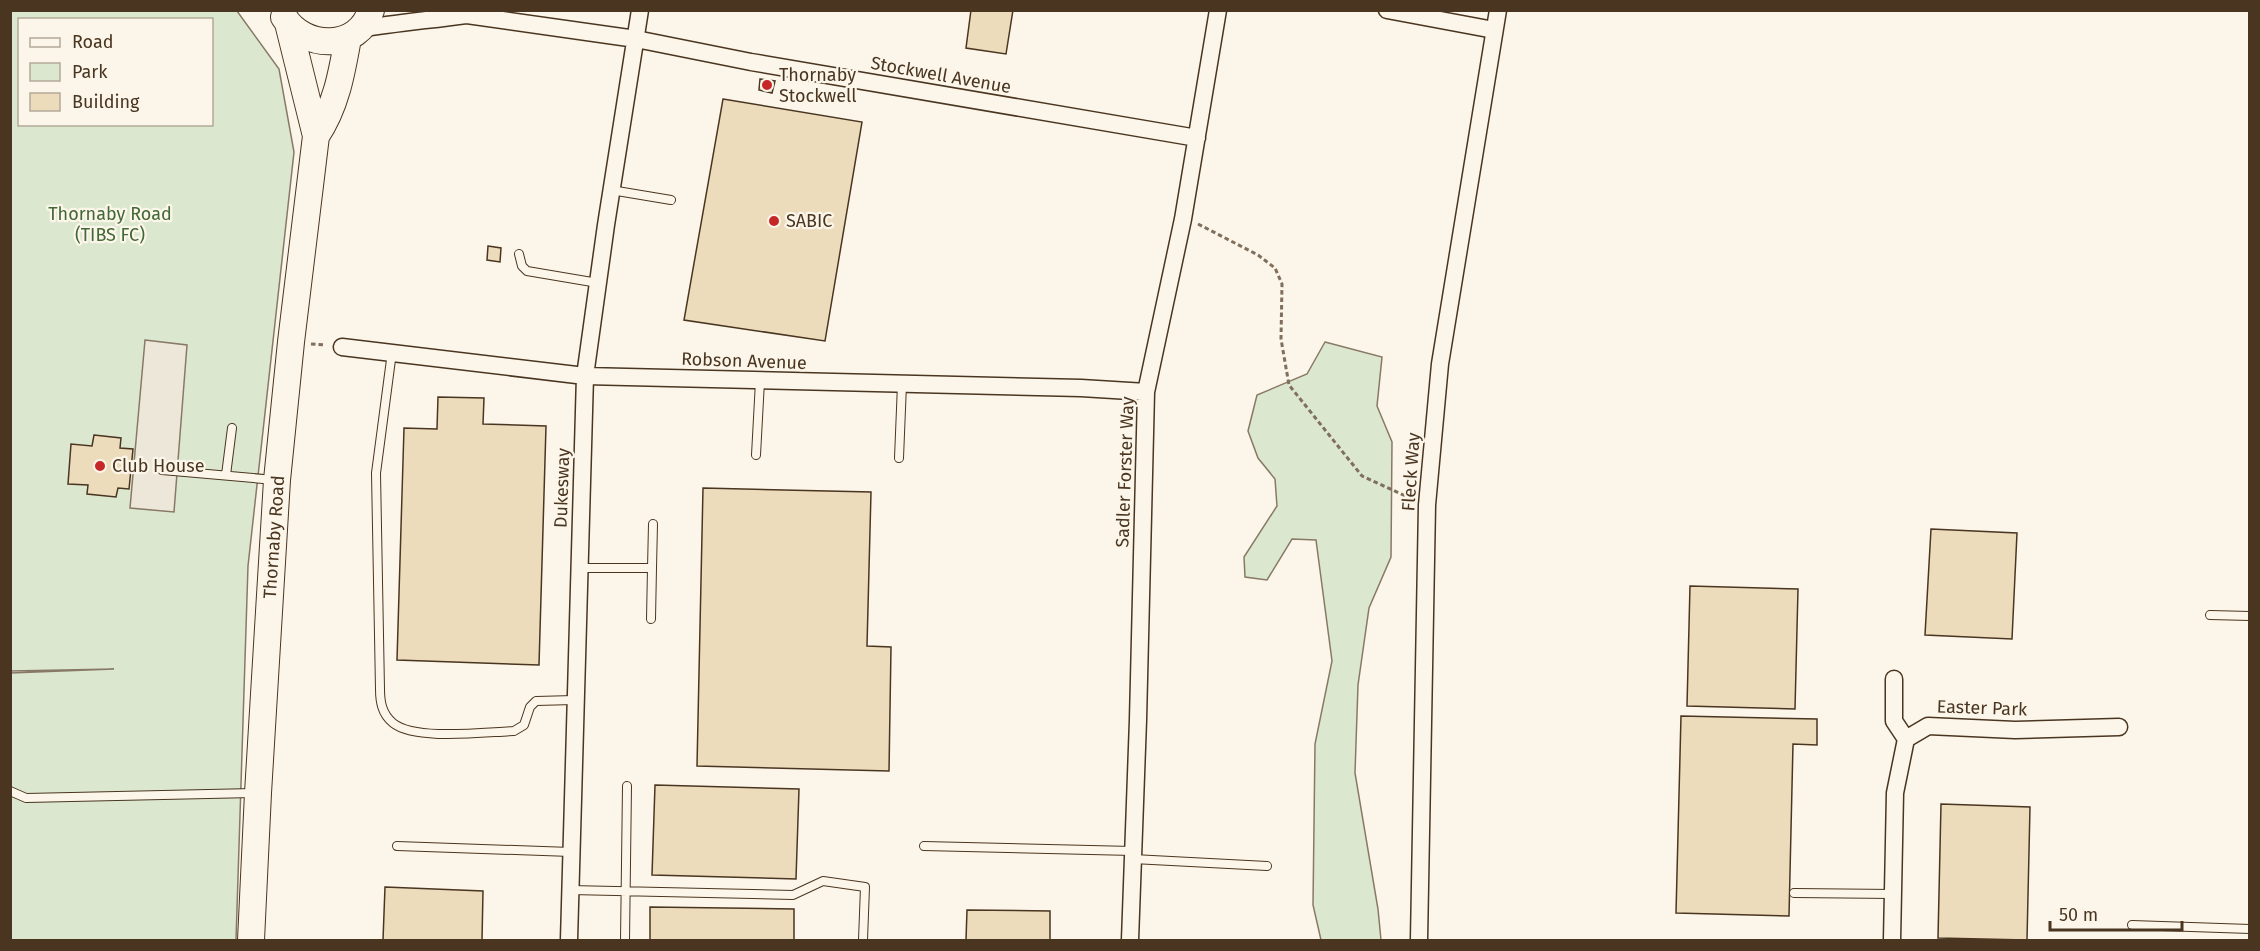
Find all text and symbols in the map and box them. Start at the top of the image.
legend [18,18,213,126]
text: Road [72,31,114,53]
street label: Stockwell Avenue [869,52,1013,98]
text: Park [72,61,108,83]
place label: Thornaby Stockwell [779,64,857,107]
marker: Thornaby Stockwell [760,78,774,92]
text: Building [72,91,140,113]
park label: Thornaby Road (TIBS FC) [48,203,172,246]
place label: SABIC [786,210,832,232]
marker: SABIC [767,214,781,228]
street label: Robson Avenue [681,348,807,374]
street label: Sadler Forster Way [1111,396,1139,548]
street label: Fleck Way [1397,432,1425,512]
street label: Dukesway [550,447,574,529]
place label: Club House [112,455,205,477]
marker: Club House [93,459,107,473]
street label: Thornaby Road [259,475,289,599]
street label: Easter Park [1936,695,2028,721]
scale bar [2050,894,2182,932]
text: 50 m [2059,904,2098,926]

